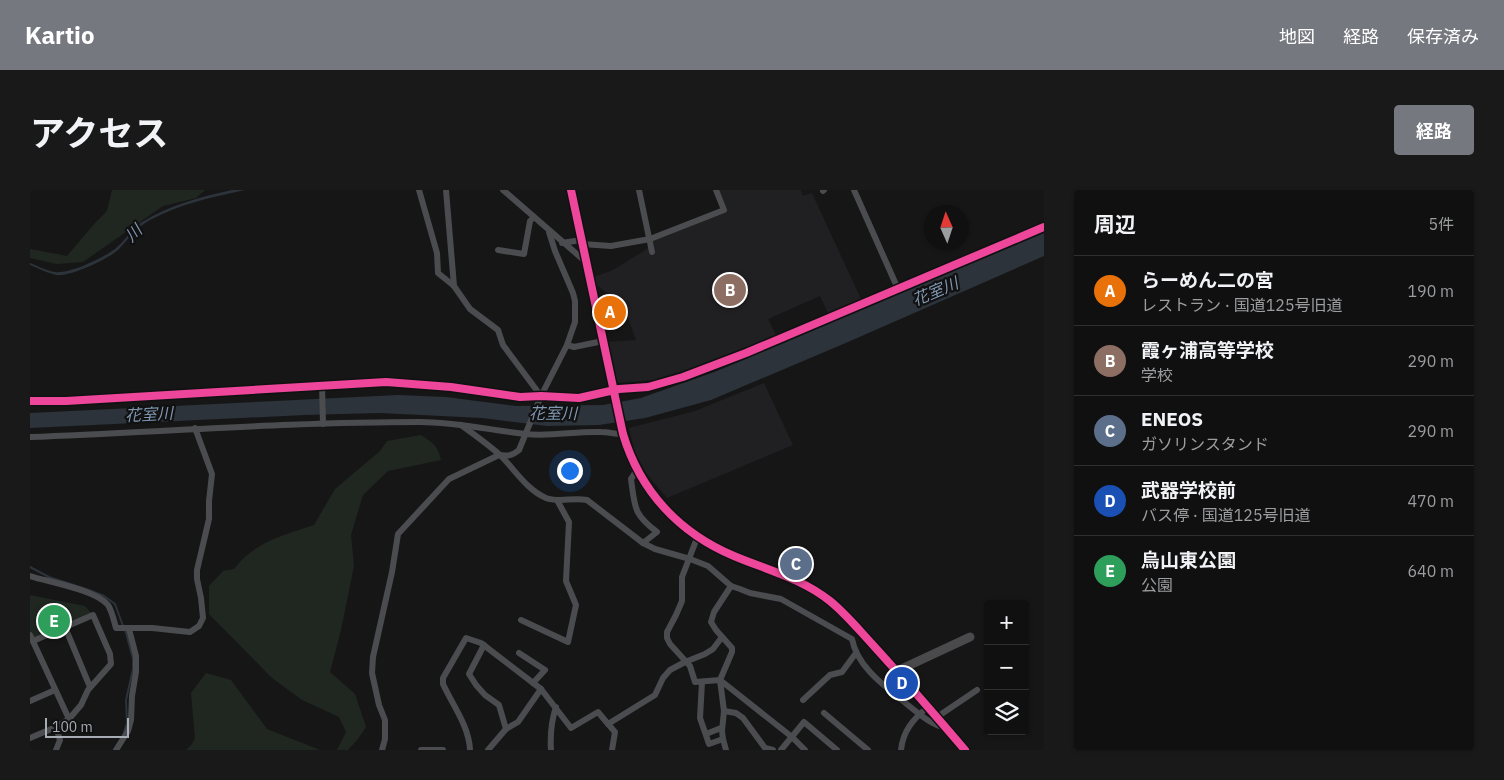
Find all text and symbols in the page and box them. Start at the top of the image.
text: Kartio [25,19,95,51]
text: 地図 [1279,25,1315,48]
text: 経路 [1343,25,1379,48]
text: 保存済み [1407,25,1479,48]
button: 経路 [1394,105,1474,155]
text: アクセス [30,110,168,156]
north arrow [924,205,969,250]
text: 周辺 [1094,210,1136,238]
text: 5件 [1428,214,1454,234]
water label: 川 [120,219,147,246]
text: らーめん二の宮 [1141,268,1274,292]
pin: B [714,271,746,309]
water label: 花室川 [909,272,963,310]
text: A [1105,281,1115,301]
text: 190 m [1407,281,1454,301]
pin: A [594,293,626,331]
text: レストラン · 国道125号旧道 [1141,295,1343,315]
text: 霞ヶ浦高等学校 [1141,338,1274,362]
text: B [1105,351,1115,371]
text: 290 m [1407,351,1454,371]
text: 学校 [1141,365,1173,385]
water label: 花室川 [125,403,175,425]
water label: 花室川 [529,403,579,423]
text: ENEOS [1141,407,1203,431]
text: C [1105,421,1115,441]
text: 290 m [1407,421,1454,441]
text: ガソリンスタンド [1141,434,1269,454]
your location [557,458,583,484]
text: 武器学校前 [1141,478,1236,502]
text: D [1104,491,1116,511]
text: 470 m [1407,491,1454,511]
text: バス停 · 国道125号旧道 [1141,505,1311,525]
pin: C [780,545,812,583]
text: 烏山東公園 [1141,548,1236,572]
text: E [1105,561,1115,581]
text: 640 m [1407,561,1454,581]
text: 公園 [1141,575,1173,595]
map controls [984,600,1029,735]
button: + [984,600,1029,645]
pin: E [38,602,70,640]
button: − [984,645,1029,690]
pin: D [886,664,918,702]
button: layers [984,690,1029,735]
scale bar [45,715,129,738]
text: 100 m [52,718,93,736]

